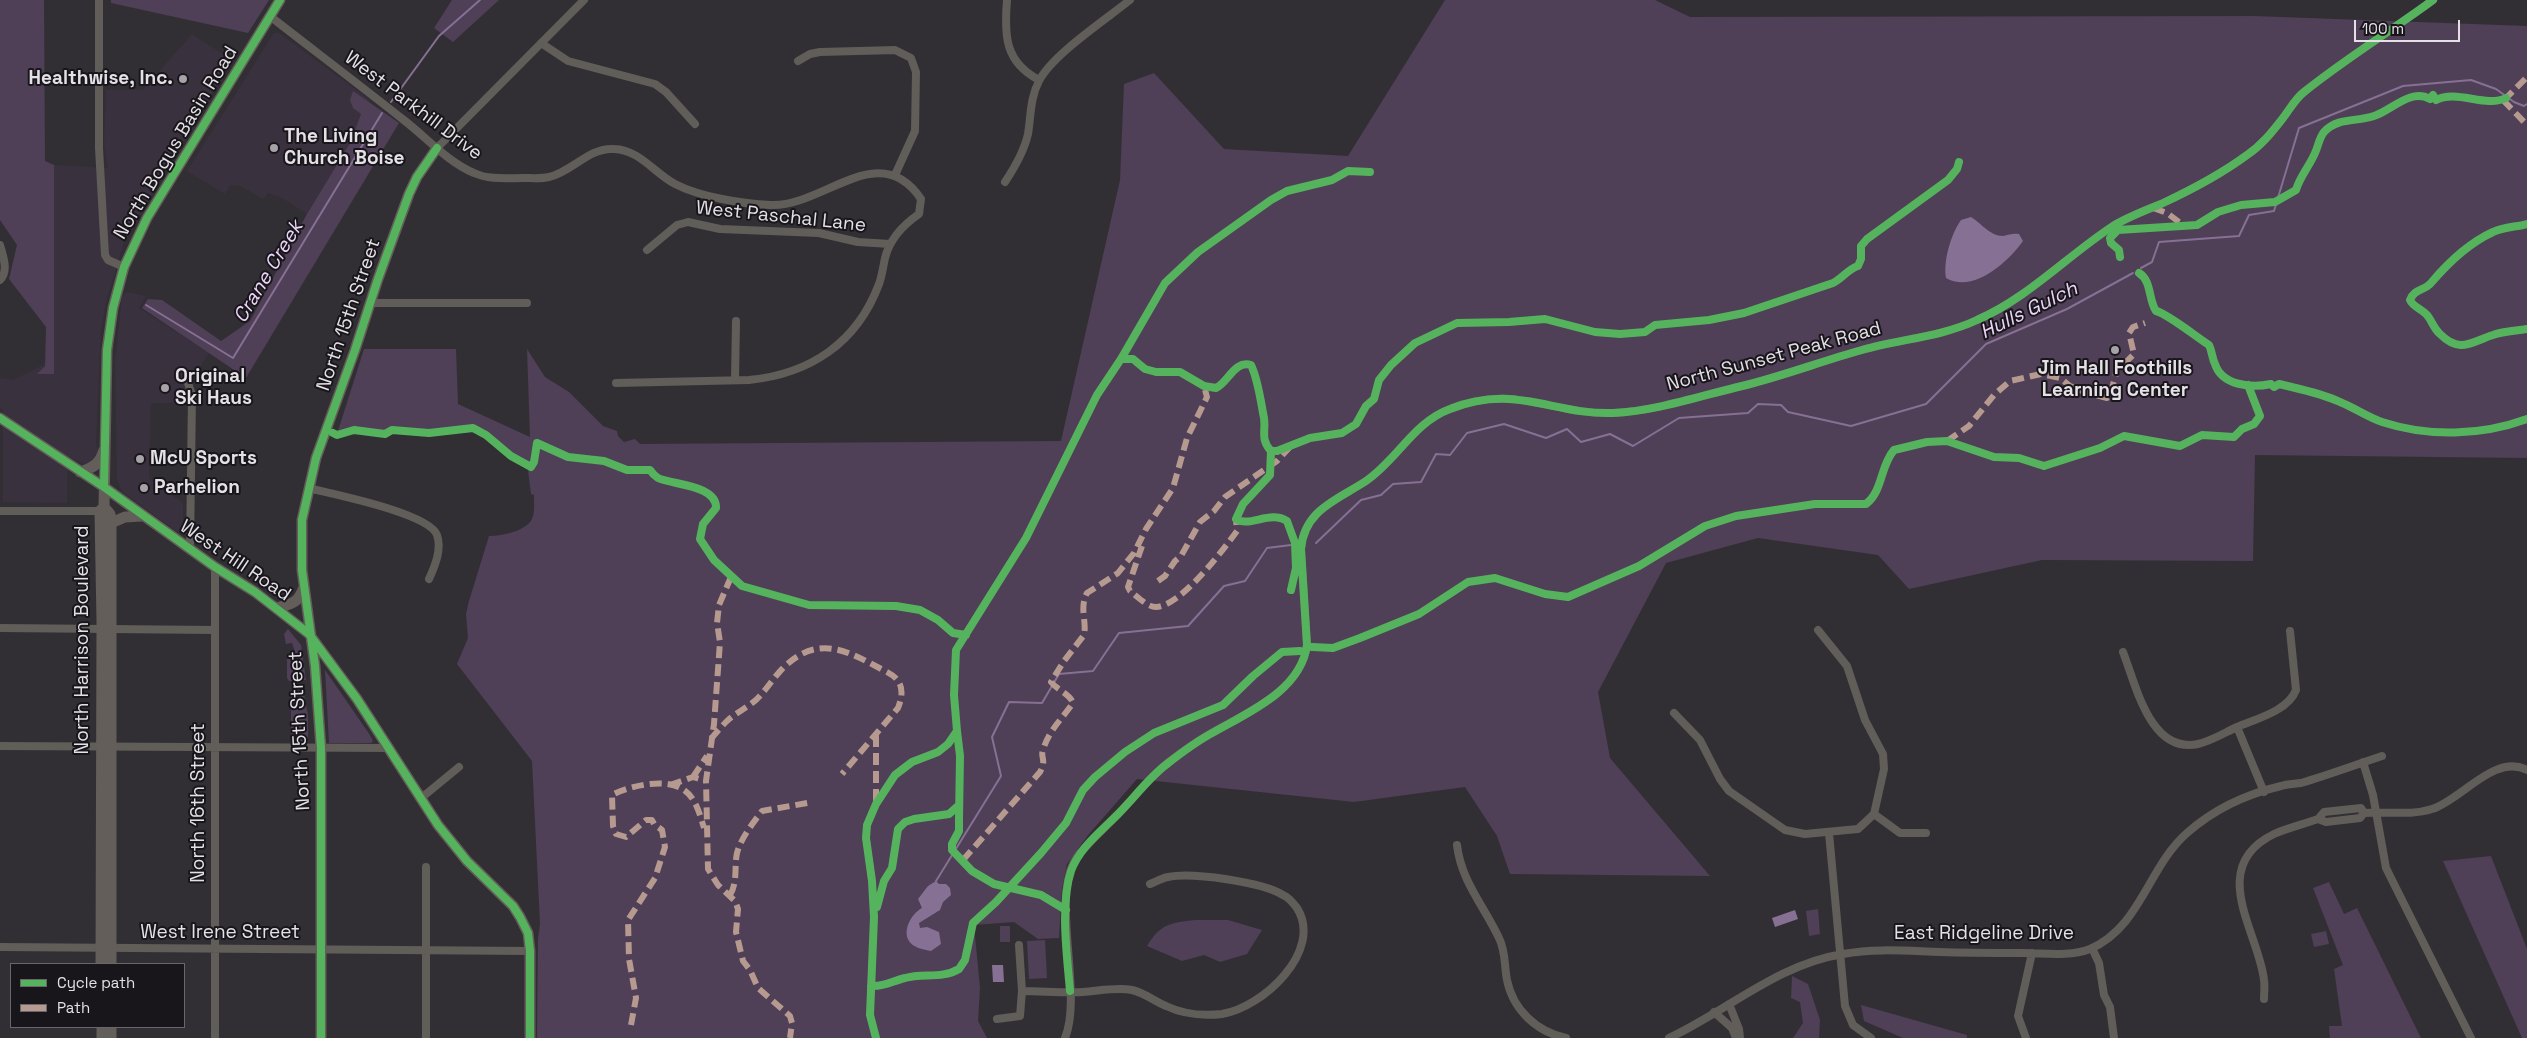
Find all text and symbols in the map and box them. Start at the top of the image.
scale bar [2357,10,2463,42]
text: 100 m [2362,19,2404,38]
street label: North Bogus Basin Road [109,42,243,244]
street label: West Parkhill Drive [340,47,486,165]
place label: Healthwise, Inc. [29,68,173,90]
marker: Healthwise, Inc. [177,73,189,85]
place label: The Living Church Boise [284,126,405,170]
marker: The Living Church Boise [268,142,280,154]
street label: West Paschal Lane [695,197,867,237]
water label: Crane Creek [229,216,309,328]
street label: North 15th Street [312,236,386,394]
water label: Hulls Gulch [1976,277,2082,345]
street label: North Sunset Peak Road [1664,317,1884,397]
marker: Jim Hall Foothills Learning Center [2109,344,2121,356]
place label: Jim Hall Foothills Learning Center [2038,358,2192,402]
place label: Original Ski Haus [175,366,252,410]
marker: Original Ski Haus [159,382,171,394]
place label: McU Sports [150,448,257,470]
marker: McU Sports [134,453,146,465]
place label: Parhelion [154,477,240,499]
marker: Parhelion [138,482,150,494]
street label: West Hill Road [175,515,295,607]
street label: North Harrison Boulevard [72,526,94,754]
street label: North 15th Street [284,651,316,811]
street label: North 16th Street [188,723,210,883]
street label: West Irene Street [140,922,300,944]
street label: East Ridgeline Drive [1894,923,2074,945]
legend [10,963,185,1028]
text: Cycle path [57,973,135,992]
text: Path [57,998,90,1017]

